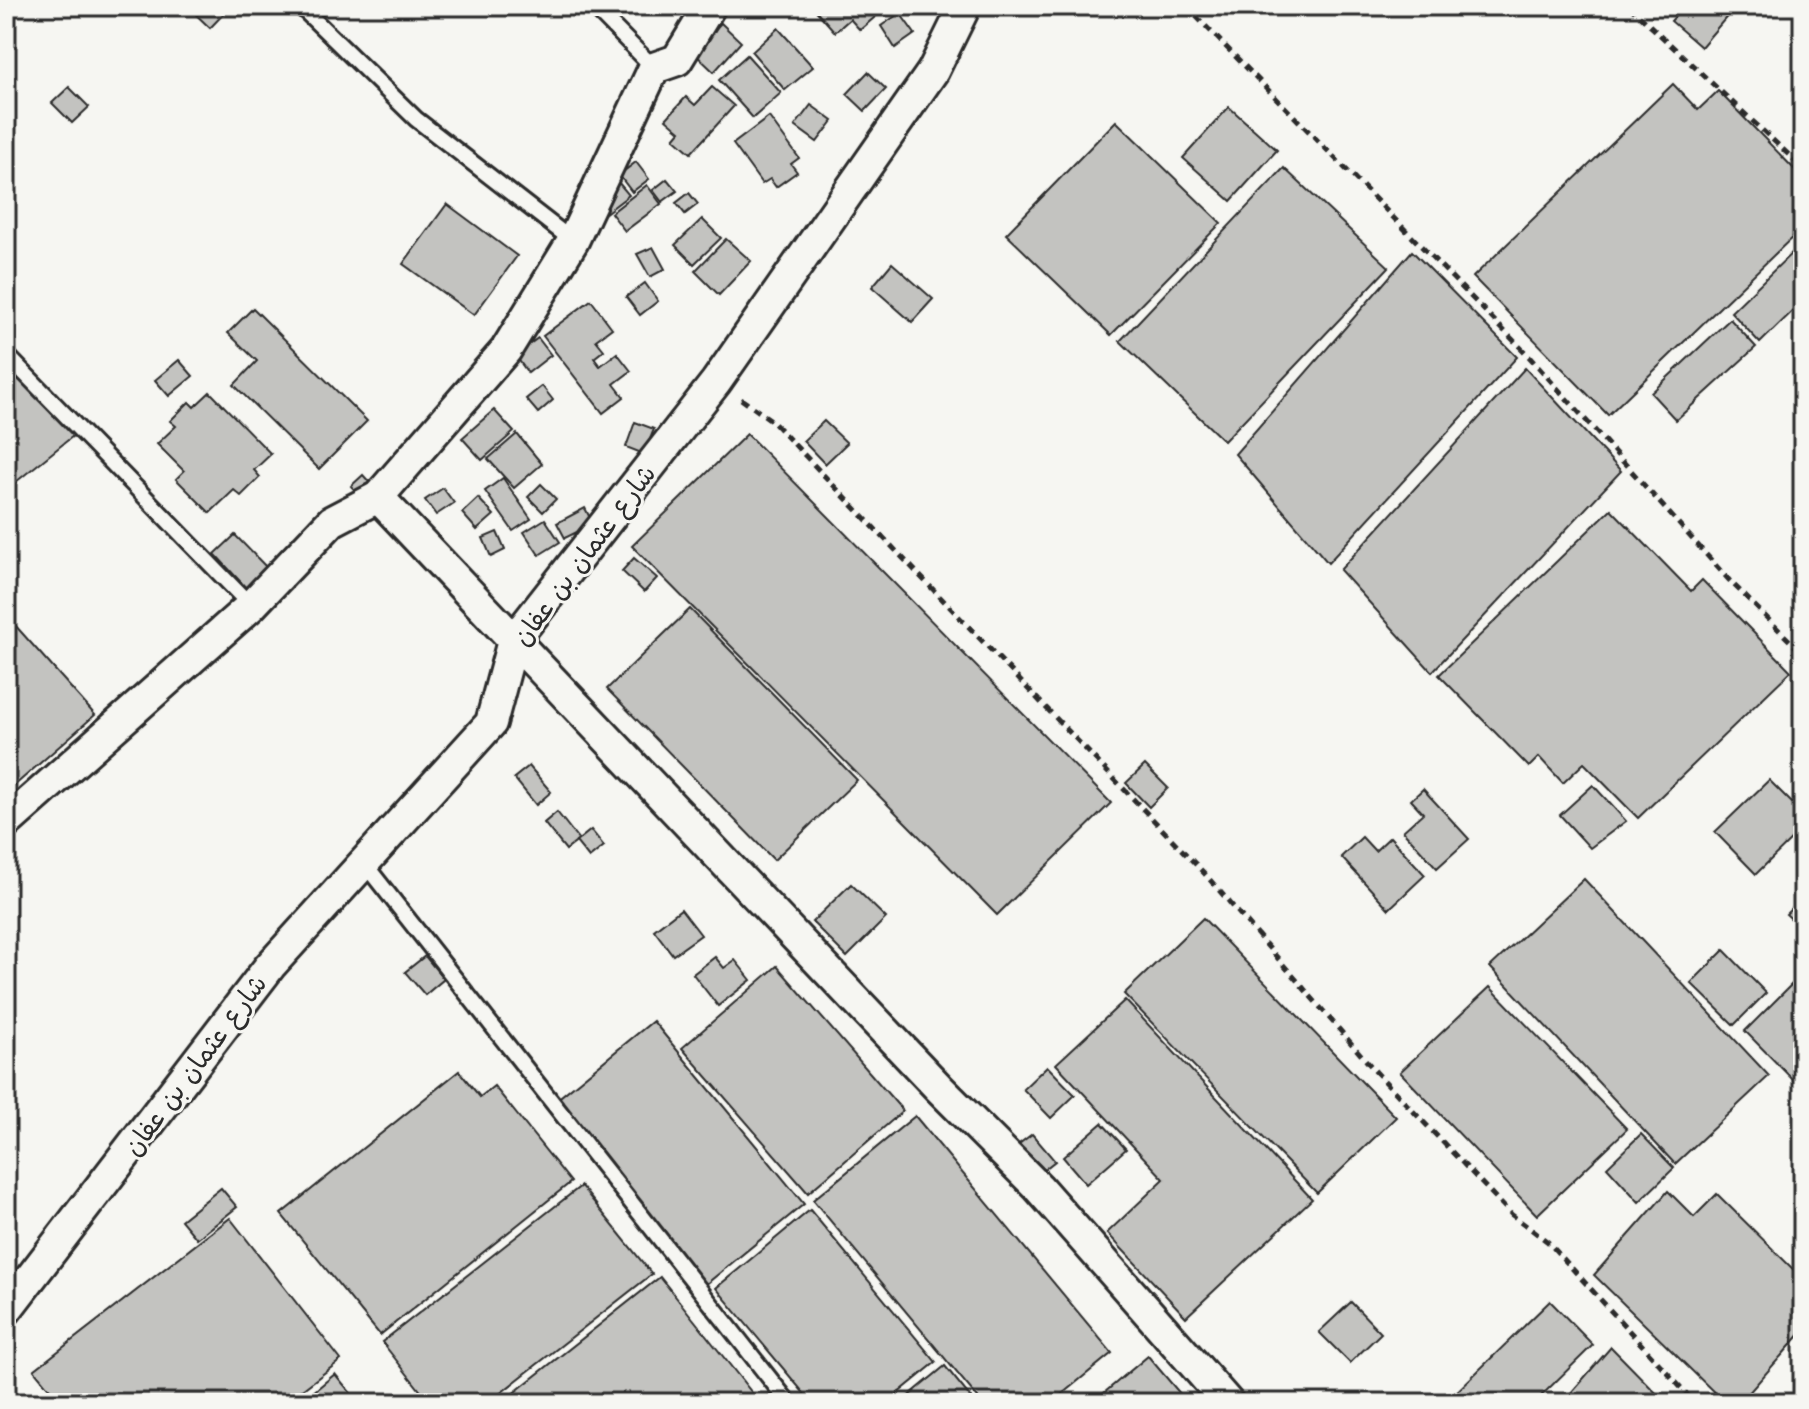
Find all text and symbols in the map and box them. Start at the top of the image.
street label: شارع عثمان بن عفان [507,459,664,653]
street label: شارع عثمان بن عفان [118,969,275,1163]

